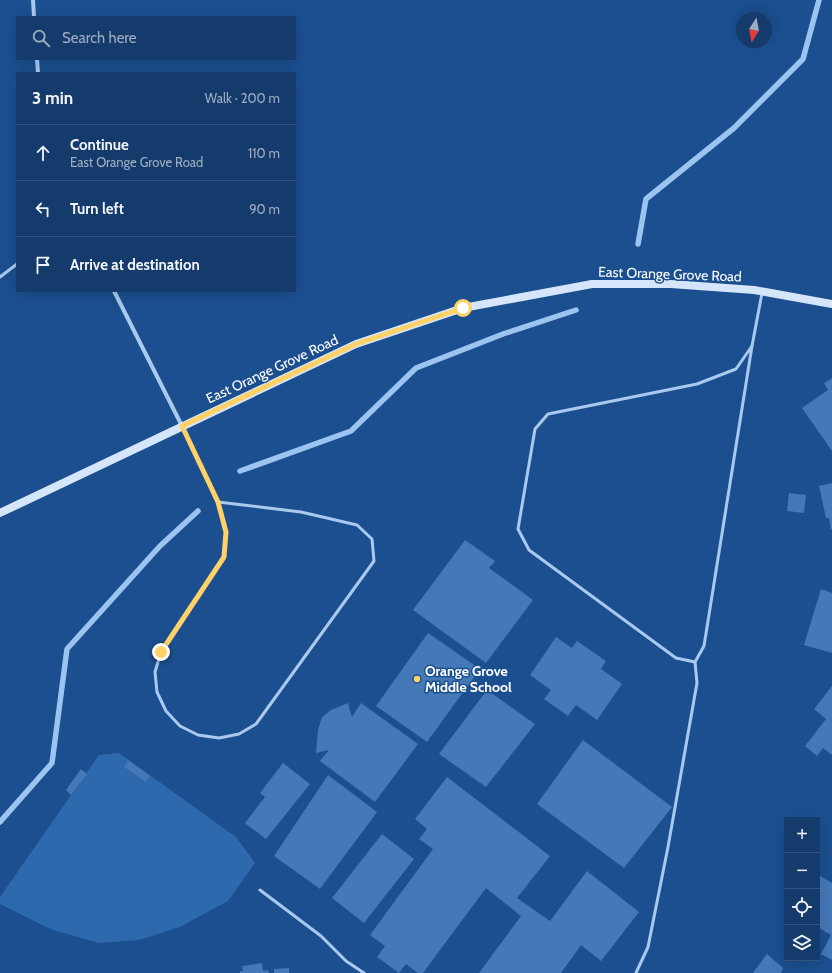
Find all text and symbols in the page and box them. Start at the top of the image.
north arrow [736,12,772,48]
search box [16,16,296,60]
icon: search [30,27,52,49]
text: Search here [62,29,137,47]
text: 3 min [32,88,73,108]
text: Walk · 200 m [205,90,280,106]
text: Continue [70,136,129,154]
icon: ahead [32,142,54,164]
text: 110 m [248,145,280,161]
text: East Orange Grove Road [70,154,203,170]
icon: left [32,198,54,220]
text: Turn left [70,200,124,218]
text: 90 m [249,201,280,217]
icon: arrive [32,254,54,276]
text: Arrive at destination [70,256,200,274]
street label: East Orange Grove Road [598,263,742,285]
route start [454,299,472,317]
street label: East Orange Grove Road [203,331,341,407]
route end [152,643,170,661]
place label: Orange Grove Middle School [425,662,512,696]
marker: Orange Grove Middle School [412,674,422,684]
map controls [784,817,820,961]
button: + [784,817,820,853]
button: − [784,853,820,889]
button: locate [784,889,820,925]
button: layers [784,925,820,961]

